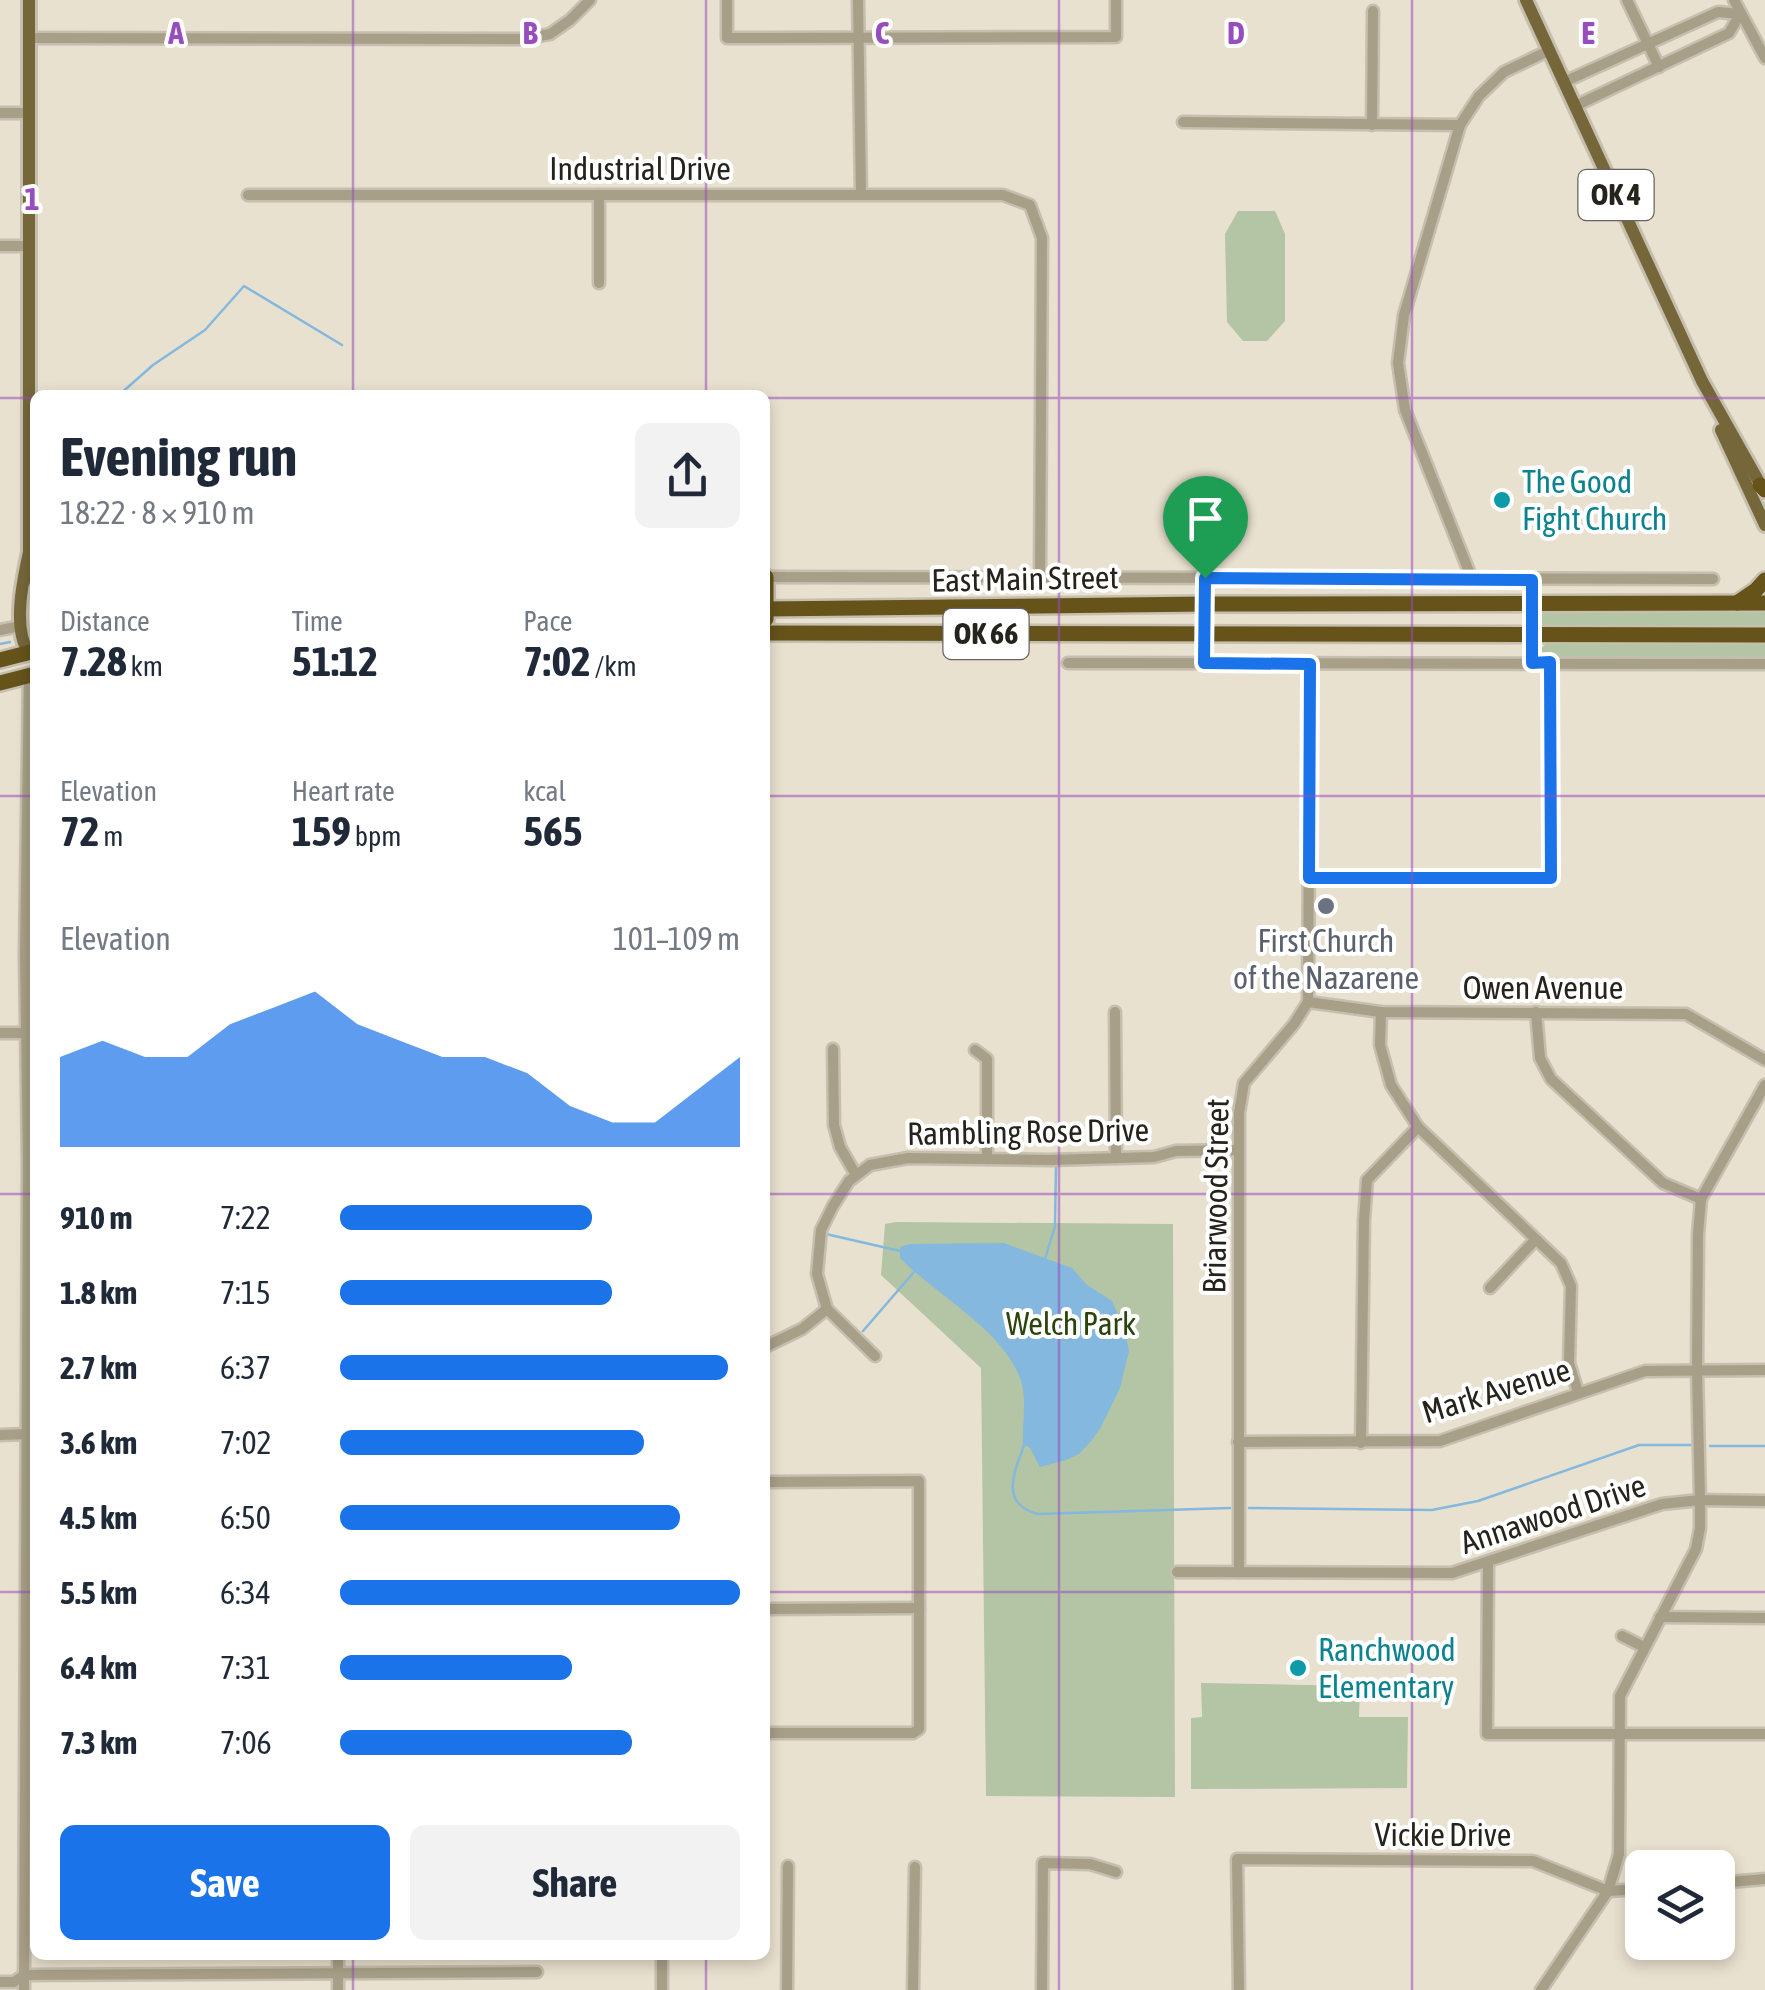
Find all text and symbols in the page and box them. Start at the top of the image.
text: A [167,14,184,51]
text: B [522,14,538,51]
text: C [875,14,890,51]
text: D [1227,14,1245,51]
text: E [1581,14,1595,51]
street label: Industrial Drive [549,150,731,187]
road number: OK 4 [1578,170,1654,220]
text: 1 [24,180,40,217]
button: share [635,423,740,528]
text: Evening run [60,425,297,488]
place label: The Good Fight Church [1522,463,1667,537]
pin [1163,476,1248,579]
marker: The Good Fight Church [1491,489,1513,511]
icon: arrive [1178,491,1233,546]
text: 18:22 · 8 × 910 m [60,494,254,531]
street label: East Main Street [931,558,1119,599]
text: Distance [60,605,150,637]
text: Time [292,605,343,637]
text: Pace [523,605,573,637]
road number: OK 66 [944,609,1028,659]
text: 7.28 [60,637,127,685]
text: 51:12 [292,637,378,685]
text: 7:02 [523,637,591,685]
text: km [127,650,163,682]
text: /km [591,650,637,682]
text: Elevation [60,775,157,807]
text: Heart rate [292,775,395,807]
text: kcal [523,775,566,807]
text: 72 [60,807,99,855]
text: 159 [292,807,351,855]
text: 565 [523,807,583,855]
text: m [99,820,123,852]
text: bpm [351,820,401,852]
marker: First Church of the Nazarene [1315,895,1337,917]
text: Elevation [60,920,171,957]
text: 101–109 m [613,920,740,957]
place label: First Church of the Nazarene [1233,922,1419,996]
street label: Owen Avenue [1463,969,1623,1006]
street label: Briarwood Street [1195,1098,1236,1294]
street label: Rambling Rose Drive [907,1111,1149,1152]
text: 910 m [60,1199,133,1236]
text: 7:22 [220,1199,271,1236]
text: 1.8 km [60,1274,137,1311]
text: 7:15 [220,1274,271,1311]
park label: Welch Park [1006,1305,1136,1342]
text: 2.7 km [60,1349,137,1386]
text: 6:37 [220,1349,271,1386]
street label: Mark Avenue [1417,1350,1574,1431]
text: 3.6 km [60,1424,137,1461]
text: 7:02 [220,1424,271,1461]
street label: Annawood Drive [1456,1466,1650,1561]
text: 4.5 km [60,1499,137,1536]
text: 6:50 [220,1499,271,1536]
text: 5.5 km [60,1574,137,1611]
text: 6:34 [220,1574,271,1611]
place label: Ranchwood Elementary [1318,1631,1456,1705]
text: 6.4 km [60,1649,137,1686]
text: 7:31 [220,1649,271,1686]
marker: Ranchwood Elementary [1287,1657,1309,1679]
text: 7.3 km [60,1724,137,1761]
text: 7:06 [220,1724,271,1761]
street label: Vickie Drive [1375,1816,1511,1853]
button: Save [60,1825,390,1940]
button: Share [410,1825,740,1940]
map controls [1625,1850,1735,1960]
button: layers [1625,1850,1735,1960]

